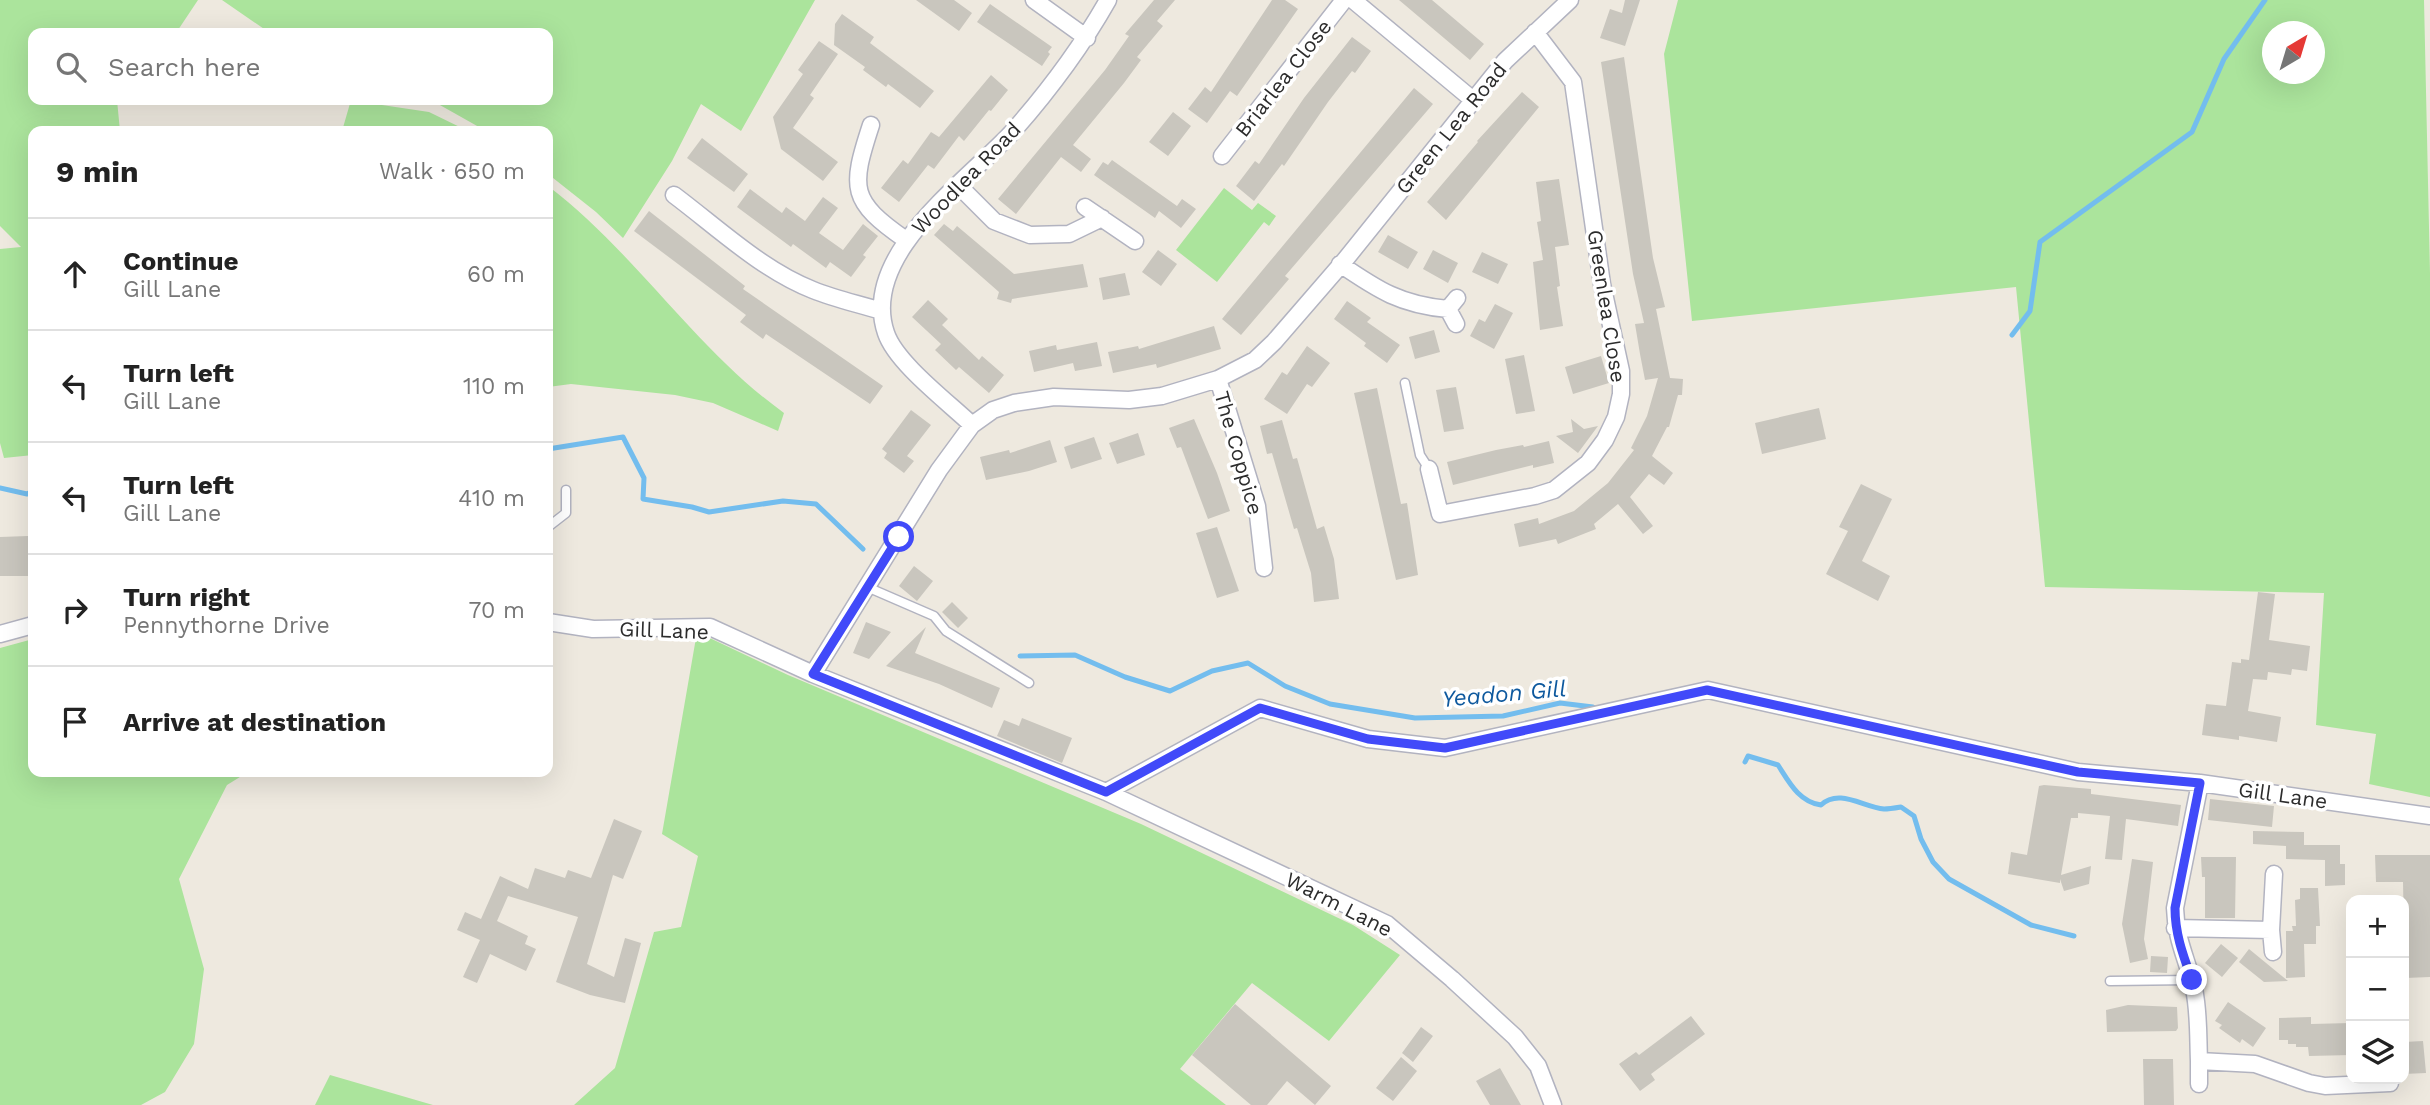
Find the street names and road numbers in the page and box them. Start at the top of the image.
street label: Briarlea Close [1229,14,1337,142]
street label: Green Lea Road [1390,57,1512,199]
street label: Woodlea Road [906,117,1026,239]
street label: Greenlea Close [1583,228,1631,384]
street label: The Coppice [1209,388,1269,518]
street label: Gill Lane [619,616,709,644]
street label: Gill Lane [2237,776,2329,814]
street label: Warm Lane [1281,866,1397,942]

